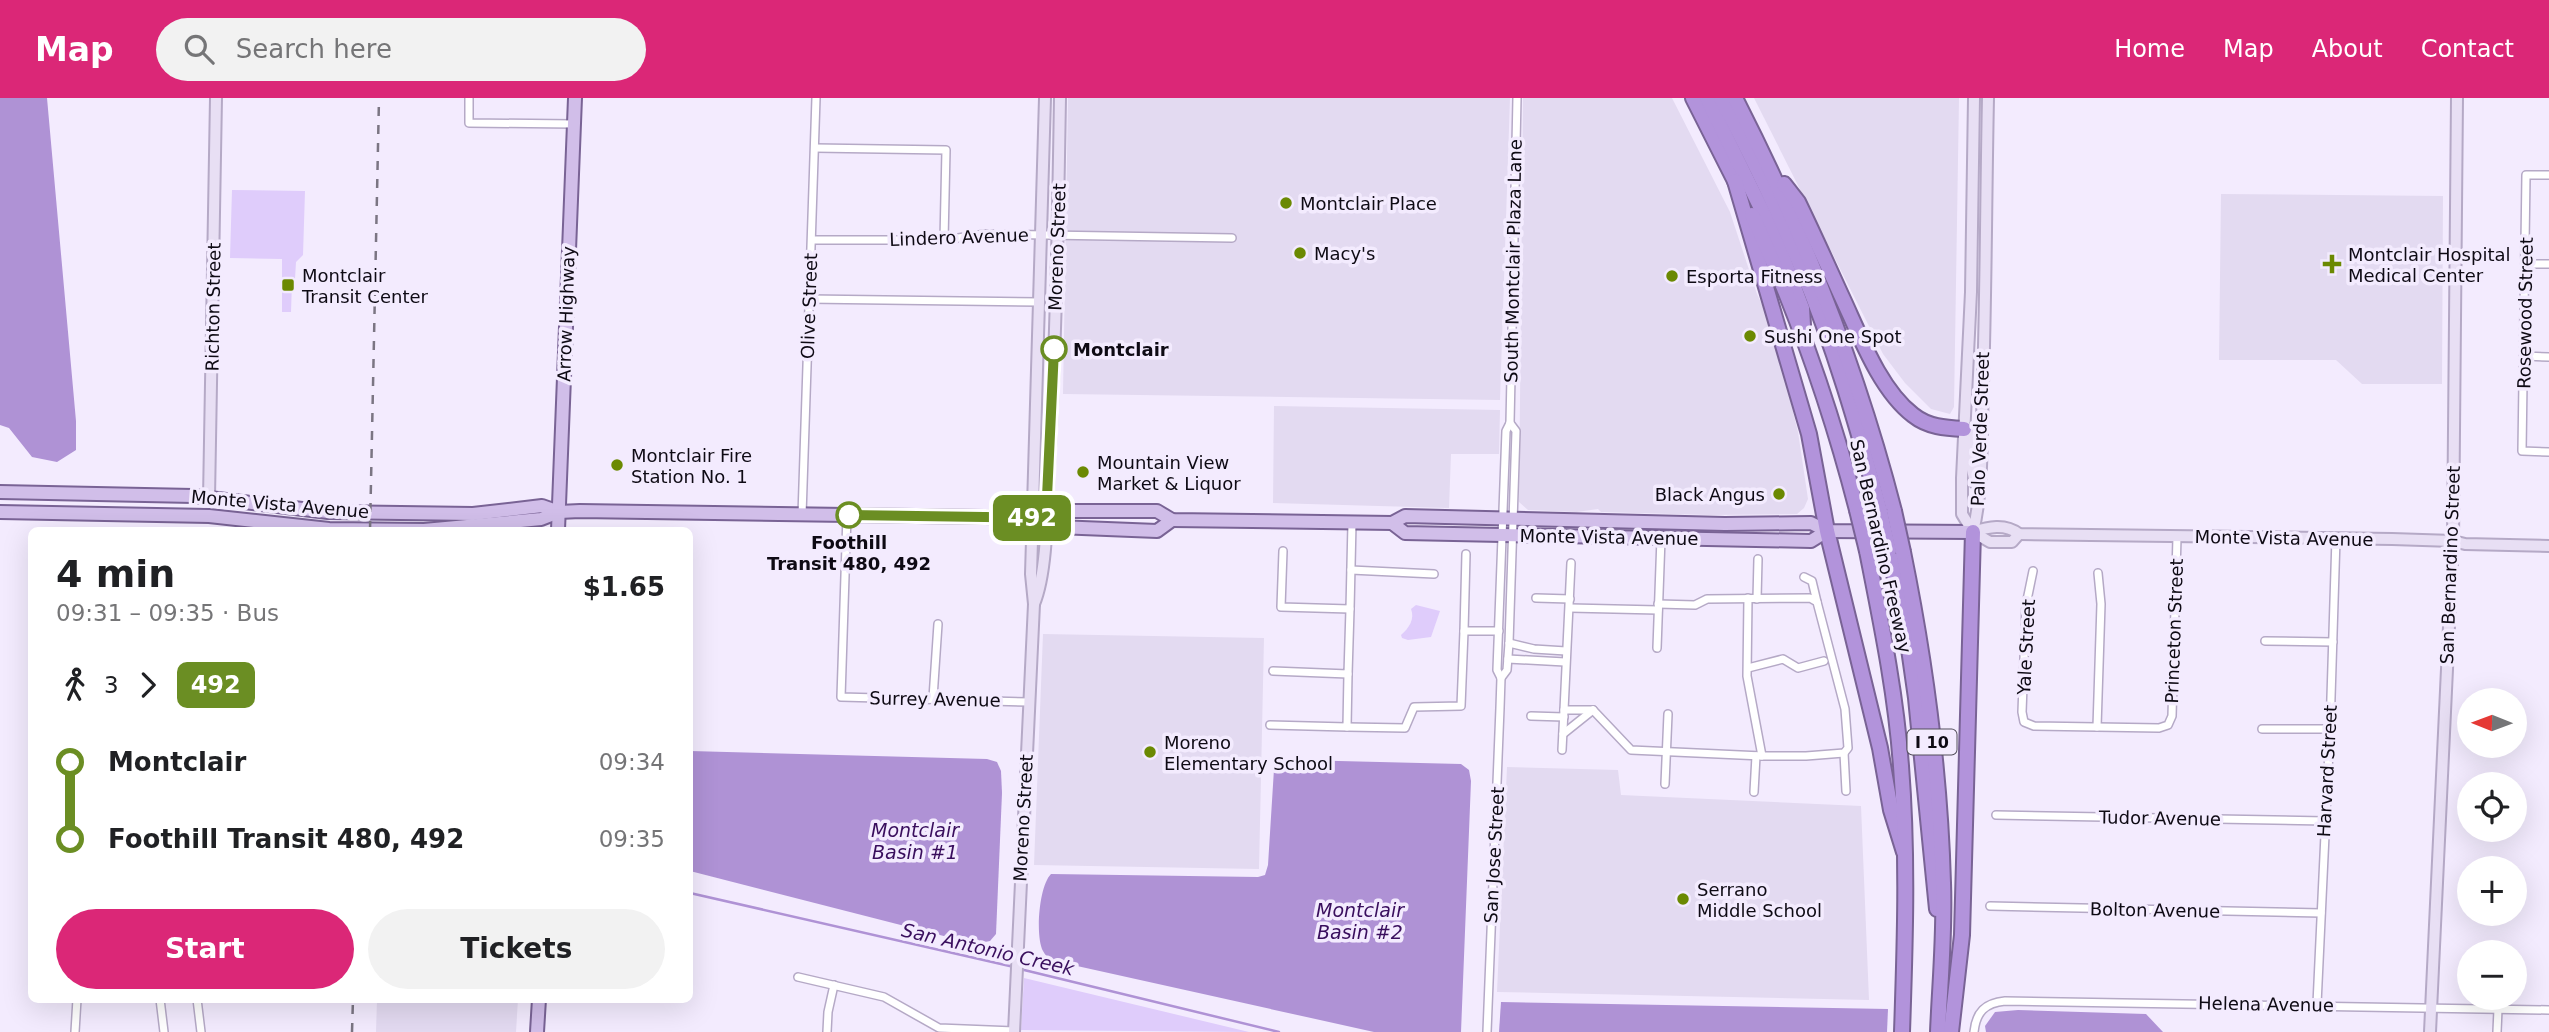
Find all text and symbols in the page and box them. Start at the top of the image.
search box [156,18,646,81]
text: Map [35,30,114,69]
icon: search [180,30,218,68]
text: Search here [236,34,392,64]
text: Home [2114,35,2185,63]
text: Map [2223,35,2274,63]
text: About [2312,35,2383,63]
text: Contact [2421,35,2514,63]
street label: South Montclair Plaza Lane [1500,139,1526,383]
street label: Moreno Street [1044,183,1070,311]
place label: Montclair Place [1300,193,1437,214]
marker: Montclair Place [1278,195,1294,211]
street label: Lindero Avenue [889,224,1029,250]
street label: Rosewood Street [2513,237,2537,389]
street label: Richton Street [201,242,225,372]
place label: Macy's [1314,243,1375,264]
place label: Montclair Hospital Medical Center [2348,244,2511,286]
marker: Macy's [1292,245,1308,261]
street label: Arrow Highway [553,246,579,382]
street label: Olive Street [797,253,821,359]
marker: Montclair Hospital Medical Center [2322,254,2342,274]
place label: Montclair Transit Center [301,265,429,307]
place label: Esporta Fitness [1686,266,1823,287]
marker: Esporta Fitness [1664,268,1680,284]
marker: Montclair Transit Center [280,277,296,293]
place label: Sushi One Spot [1764,326,1902,347]
marker: Sushi One Spot [1742,328,1758,344]
marker: Montclair [1041,336,1067,362]
place label: Montclair [1073,339,1169,360]
street label: Palo Verde Street [1967,351,1993,507]
street label: San Bernardino Freeway [1846,437,1916,655]
place label: Montclair Fire Station No. 1 [631,445,752,487]
place label: Mountain View Market & Liquor [1097,452,1241,494]
marker: Montclair Fire Station No. 1 [609,457,625,473]
marker: Mountain View Market & Liquor [1075,464,1091,480]
street label: San Bernardino Street [2436,465,2464,665]
place label: Black Angus [1655,484,1765,505]
street label: Monte Vista Avenue [190,486,370,522]
marker: Black Angus [1771,486,1787,502]
line badge: 492 [992,495,1072,541]
marker: Foothill Transit 480, 492 [836,502,862,528]
text: 492 [1007,504,1057,532]
street label: Monte Vista Avenue [1519,525,1699,549]
street label: Monte Vista Avenue [2194,526,2374,550]
place label: Foothill Transit 480, 492 [767,532,931,574]
text: 4 min [56,552,175,596]
street label: Princeton Street [2161,558,2187,704]
text: $1.65 [583,572,665,602]
street label: Yale Street [2013,598,2039,697]
text: 09:31 – 09:35 · Bus [56,600,279,626]
icon: walk [56,666,94,704]
icon: forward [129,666,167,704]
text: 492 [191,671,241,699]
text: 3 [104,672,119,698]
street label: Surrey Avenue [869,687,1001,711]
north arrow [2457,688,2527,758]
map controls [2457,688,2527,1010]
street label: Harvard Street [2313,704,2341,838]
road number: I 10 [1908,730,1956,754]
place label: Moreno Elementary School [1164,732,1333,774]
marker: Moreno Elementary School [1142,744,1158,760]
text: Montclair [108,747,246,777]
text: 09:34 [599,749,665,775]
street label: Moreno Street [1009,754,1037,882]
button: locate [2457,772,2527,842]
street label: San Jose Street [1480,786,1508,924]
street label: Tudor Avenue [2098,806,2221,830]
water label: Montclair Basin #1 [871,819,960,863]
text: Foothill Transit 480, 492 [108,824,464,854]
text: 09:35 [599,826,665,852]
button: + [2457,856,2527,926]
place label: Serrano Middle School [1697,879,1822,921]
marker: Serrano Middle School [1675,891,1691,907]
street label: Bolton Avenue [2090,898,2220,922]
water label: Montclair Basin #2 [1316,899,1405,943]
button: Start [56,909,354,989]
button: Tickets [368,909,665,989]
water label: San Antonio Creek [900,918,1077,980]
button: − [2457,940,2527,1010]
street label: Helena Avenue [2198,992,2334,1016]

